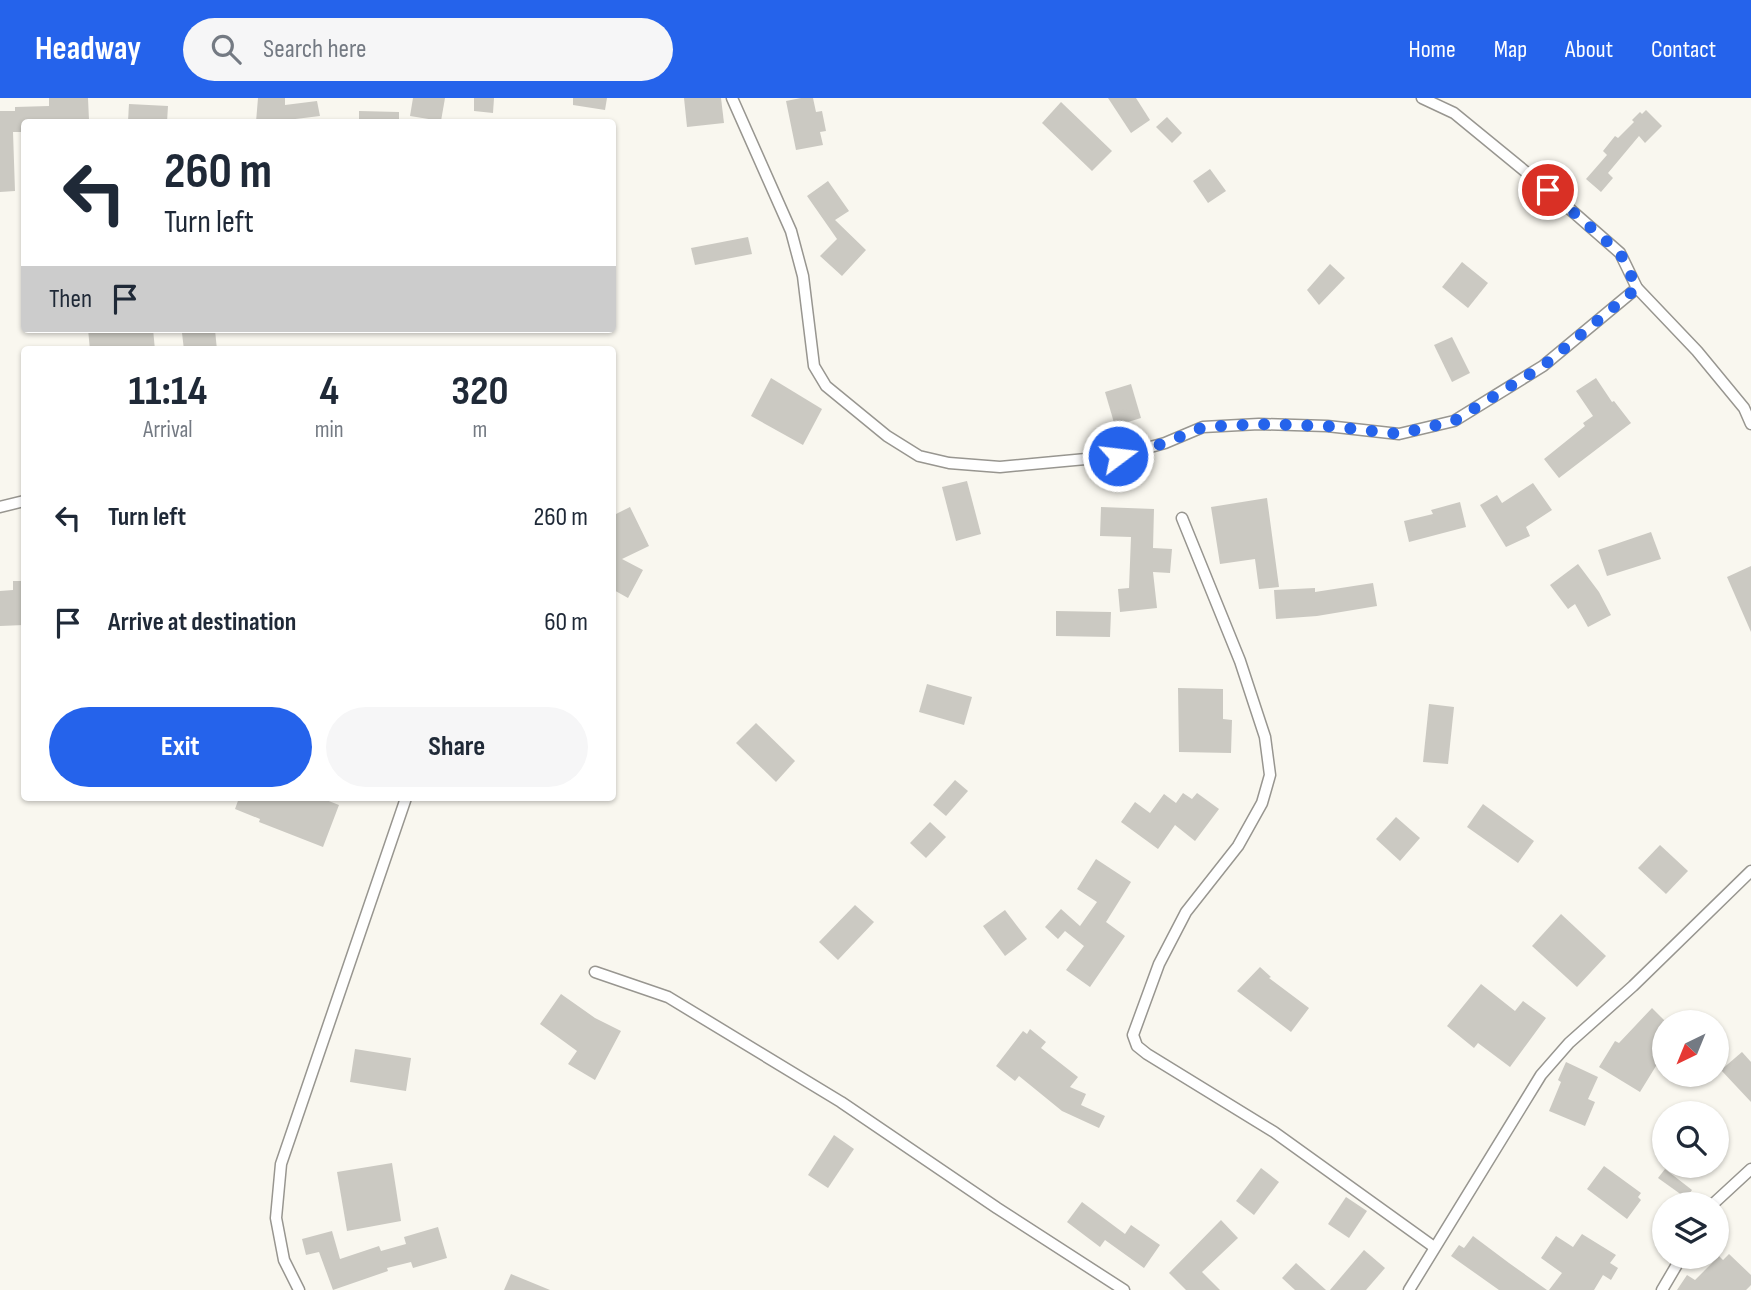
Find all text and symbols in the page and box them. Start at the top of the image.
search box [183,18,673,81]
text: Headway [35,29,141,69]
icon: search [207,30,245,68]
text: Search here [263,34,366,65]
text: Home [1408,35,1456,64]
text: Map [1494,35,1527,64]
text: About [1565,35,1613,64]
text: Contact [1651,35,1716,64]
text: 260 m [164,143,272,202]
icon: left [49,147,140,238]
pin [1518,160,1578,220]
icon: arrive [1529,171,1567,209]
text: Turn left [164,203,254,242]
icon: arrive [106,280,144,318]
text: Then [49,284,92,315]
text: 11:14 [129,366,207,417]
text: 4 [319,366,339,417]
text: 320 [451,366,508,417]
text: Arrival [143,416,193,444]
text: min [315,416,344,444]
text: m [472,416,487,444]
position arrow [1081,419,1155,493]
icon: left [49,499,87,537]
text: Turn left [108,502,186,533]
text: 260 m [533,502,588,533]
icon: arrive [49,604,87,642]
text: Arrive at destination [108,607,296,638]
text: 60 m [544,607,588,638]
button: Exit [49,707,312,787]
button: Share [326,707,588,787]
north arrow [1652,1010,1729,1087]
map controls [1652,1010,1729,1269]
button: search [1652,1101,1729,1178]
button: layers [1652,1192,1729,1269]

